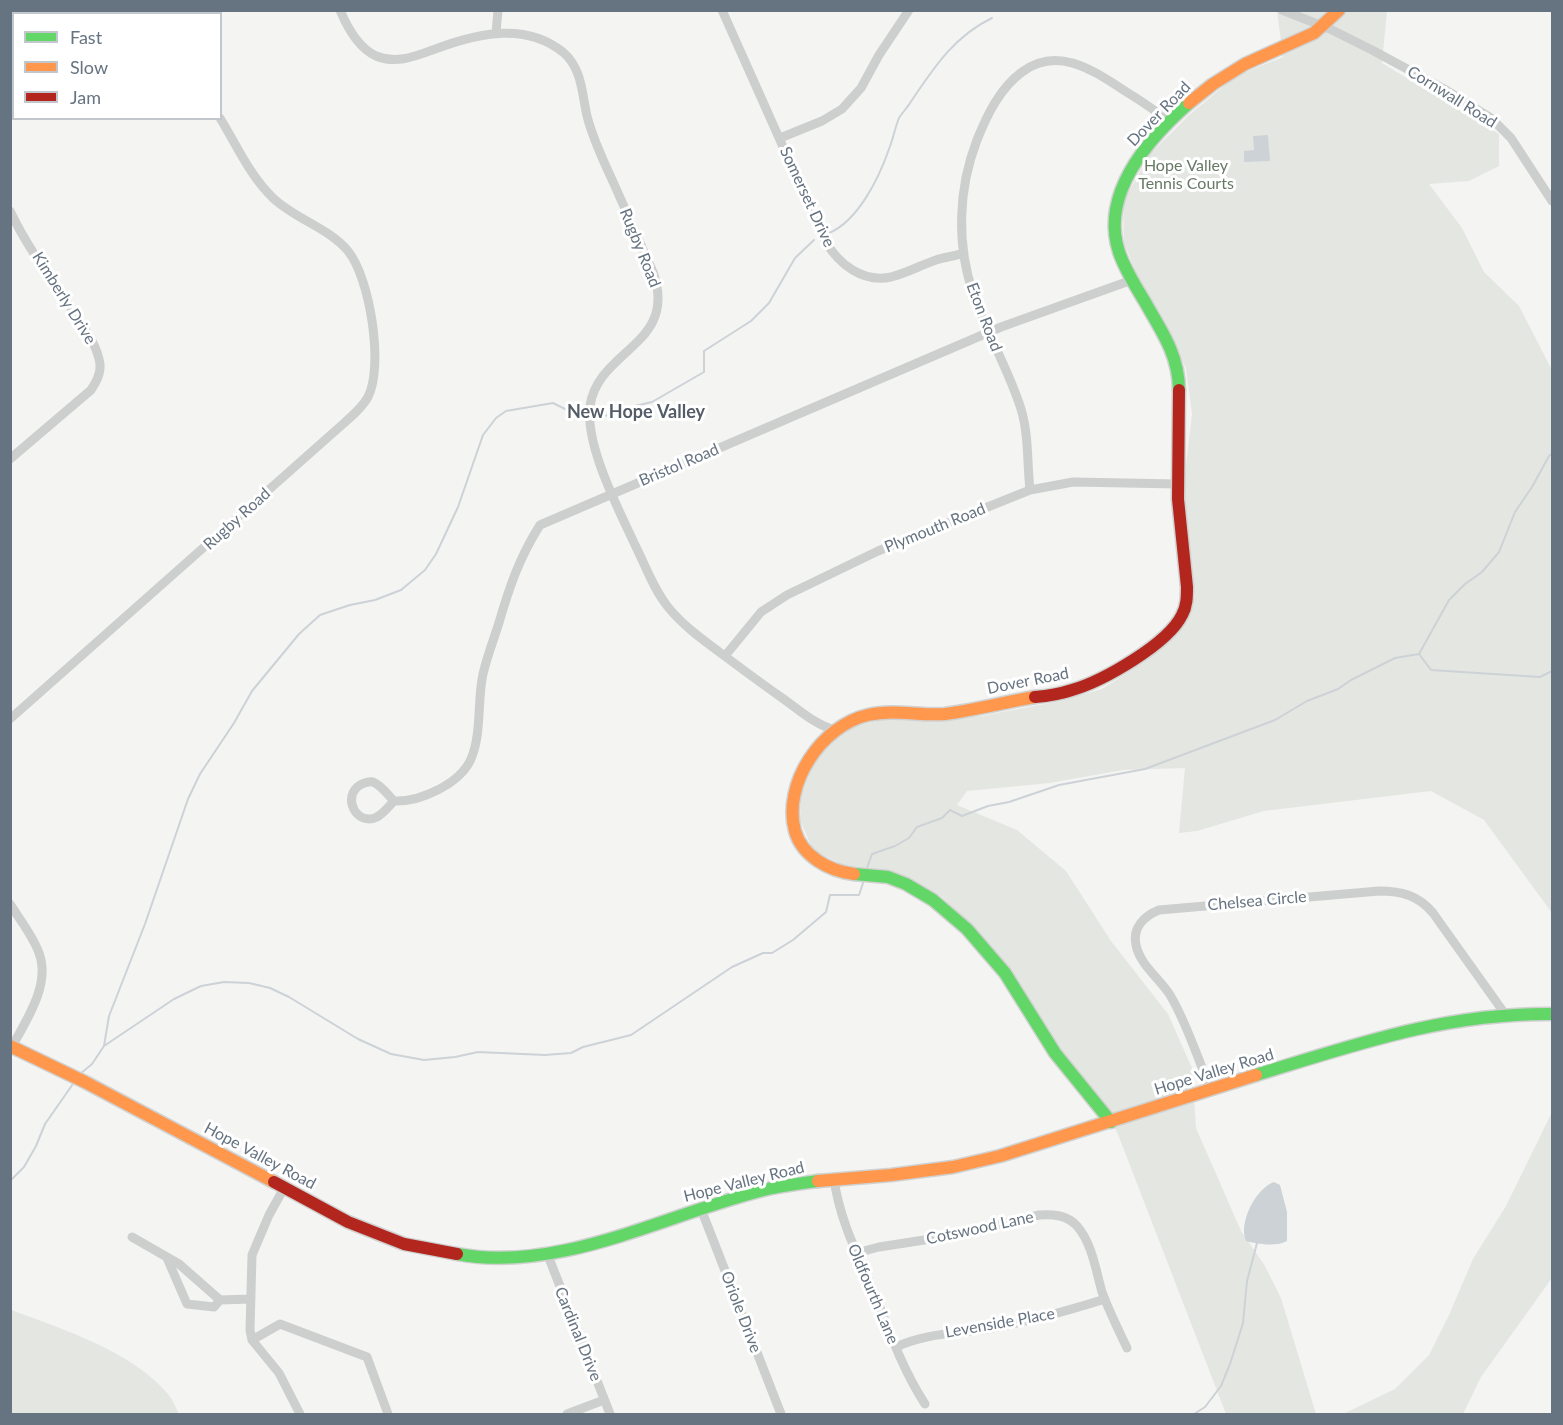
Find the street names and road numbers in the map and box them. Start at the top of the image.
street label: Cornwall Road [1404,62,1500,132]
street label: Dover Road [1123,78,1195,150]
street label: Somerset Drive [775,144,839,250]
street label: Rugby Road [615,206,665,290]
street label: Kimberly Drive [28,248,100,348]
street label: Eton Road [962,280,1006,354]
street label: Bristol Road [636,440,722,490]
street label: Rugby Road [200,484,274,554]
street label: Plymouth Road [882,499,988,557]
street label: Dover Road [986,664,1070,698]
street label: Chelsea Circle [1207,887,1307,915]
street label: Hope Valley Road [1152,1045,1276,1099]
street label: Hope Valley Road [201,1118,319,1194]
street label: Hope Valley Road [682,1158,806,1206]
street label: Cotswood Lane [925,1207,1035,1249]
street label: Oldfourth Lane [843,1241,903,1347]
street label: Oriole Drive [717,1268,765,1356]
street label: Cardinal Drive [550,1284,606,1384]
street label: Levenside Place [944,1304,1056,1342]

